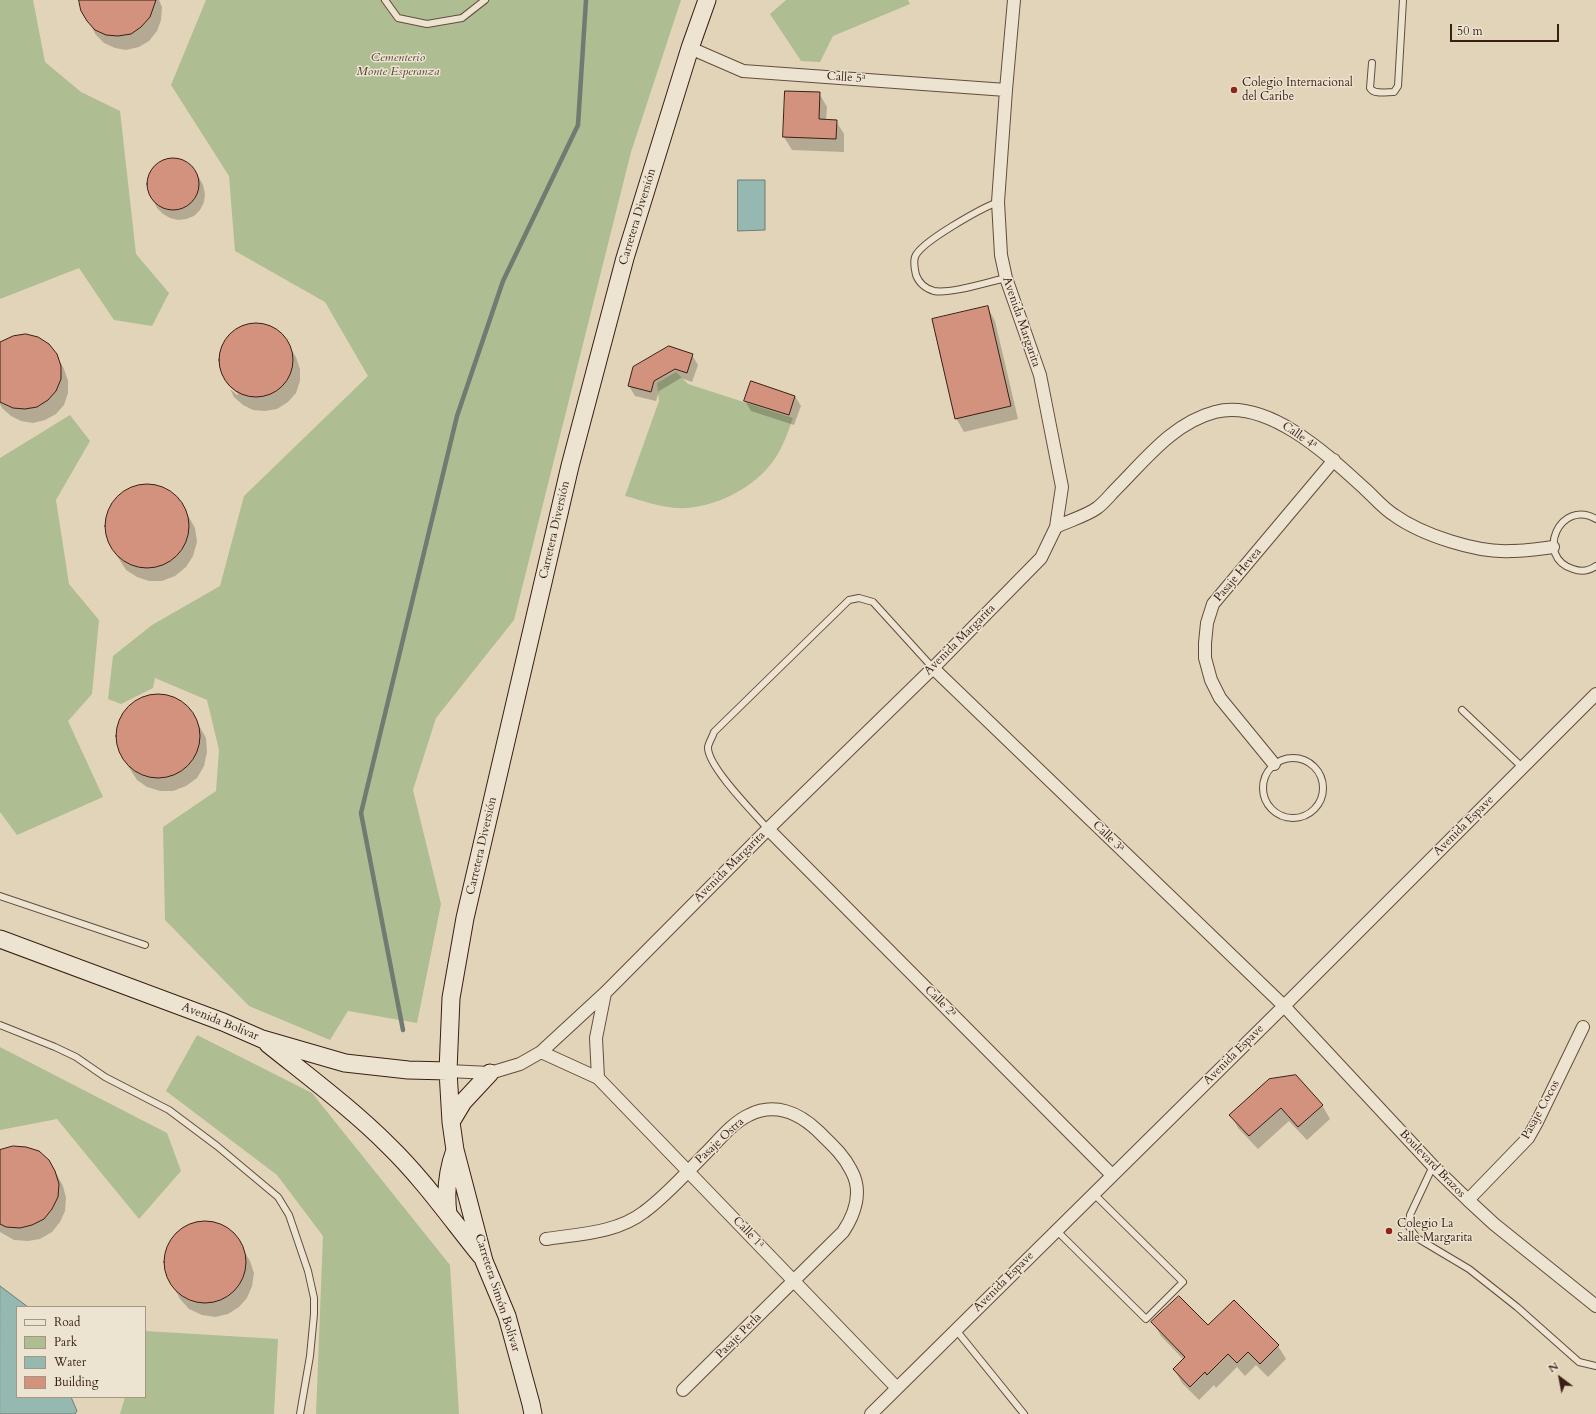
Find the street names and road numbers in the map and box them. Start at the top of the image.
street label: Calle 5ª [826,69,866,87]
street label: Carretera Diversión [616,167,660,267]
street label: Avenida Margarita [999,275,1043,369]
street label: Calle 4ª [1279,419,1319,453]
street label: Carretera Diversión [537,480,573,580]
street label: Pasaje Hevea [1211,545,1265,605]
street label: Avenida Margarita [921,601,999,679]
street label: Avenida Espave [1431,793,1497,859]
street label: Carretera Diversión [464,796,500,896]
street label: Calle 3ª [1089,818,1127,856]
street label: Avenida Margarita [691,828,769,906]
street label: Calle 2ª [921,983,959,1021]
street label: Avenida Bolívar [179,1000,261,1044]
street label: Avenida Espave [1201,1022,1267,1088]
street label: Pasaje Cocos [1519,1078,1563,1142]
street label: Pasaje Ostra [693,1115,747,1167]
street label: Boulevard Brazos [1396,1127,1468,1201]
street label: Calle 1ª [729,1214,767,1252]
street label: Carretera Simón Bolívar [471,1232,523,1354]
street label: Avenida Espave [971,1249,1037,1315]
street label: Pasaje Perla [713,1310,765,1362]

